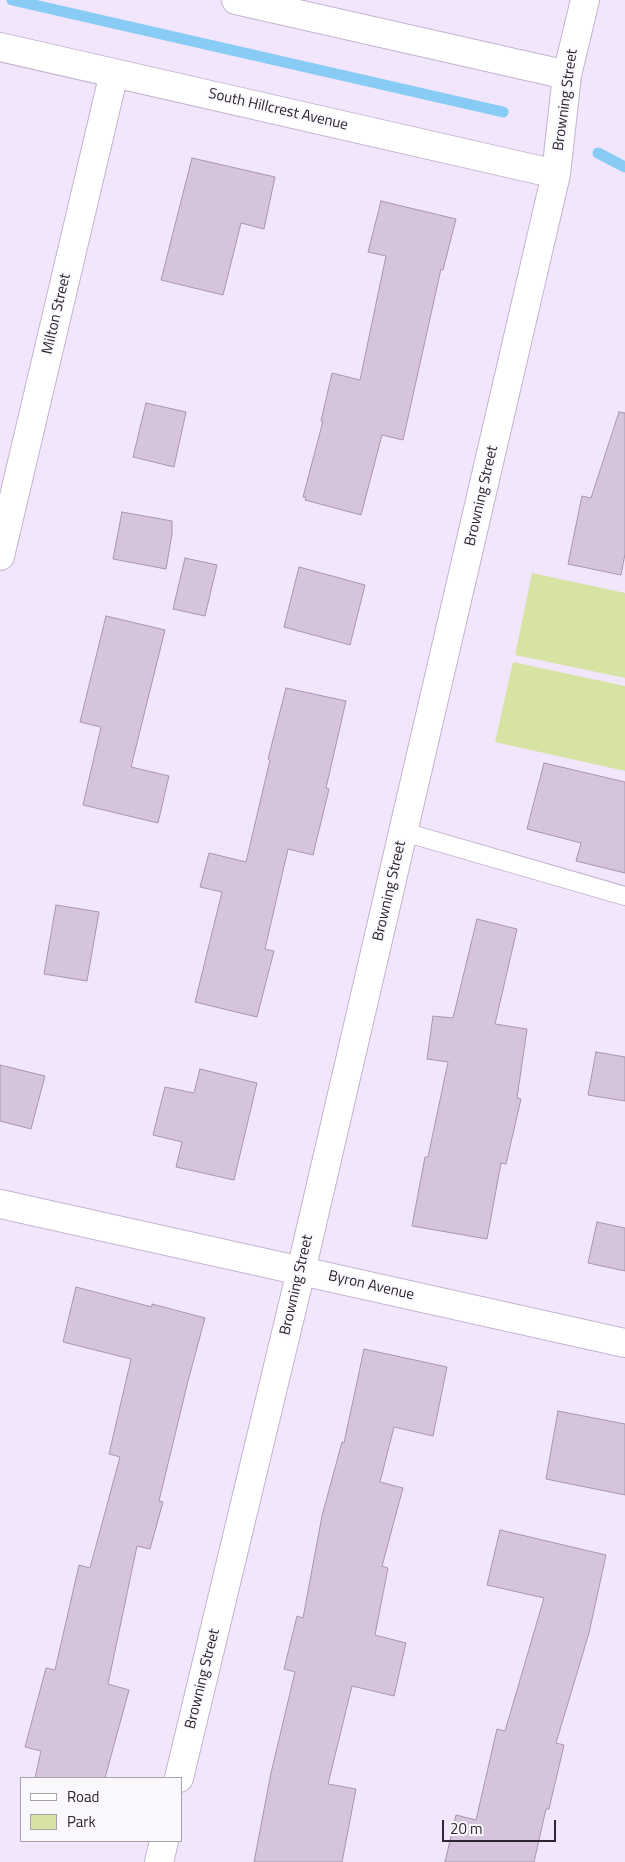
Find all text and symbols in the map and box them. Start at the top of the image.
street label: Browning Street [550,48,582,152]
street label: South Hillcrest Avenue [207,85,349,135]
street label: Milton Street [39,272,75,356]
street label: Browning Street [462,444,502,548]
street label: Browning Street [370,839,410,943]
street label: Browning Street [277,1233,317,1337]
street label: Byron Avenue [326,1267,416,1305]
street label: Browning Street [182,1627,224,1731]
legend [20,1777,182,1842]
text: Road [67,1785,99,1808]
text: Park [67,1810,96,1833]
scale bar [445,1810,559,1842]
text: 20 m [450,1817,483,1840]

